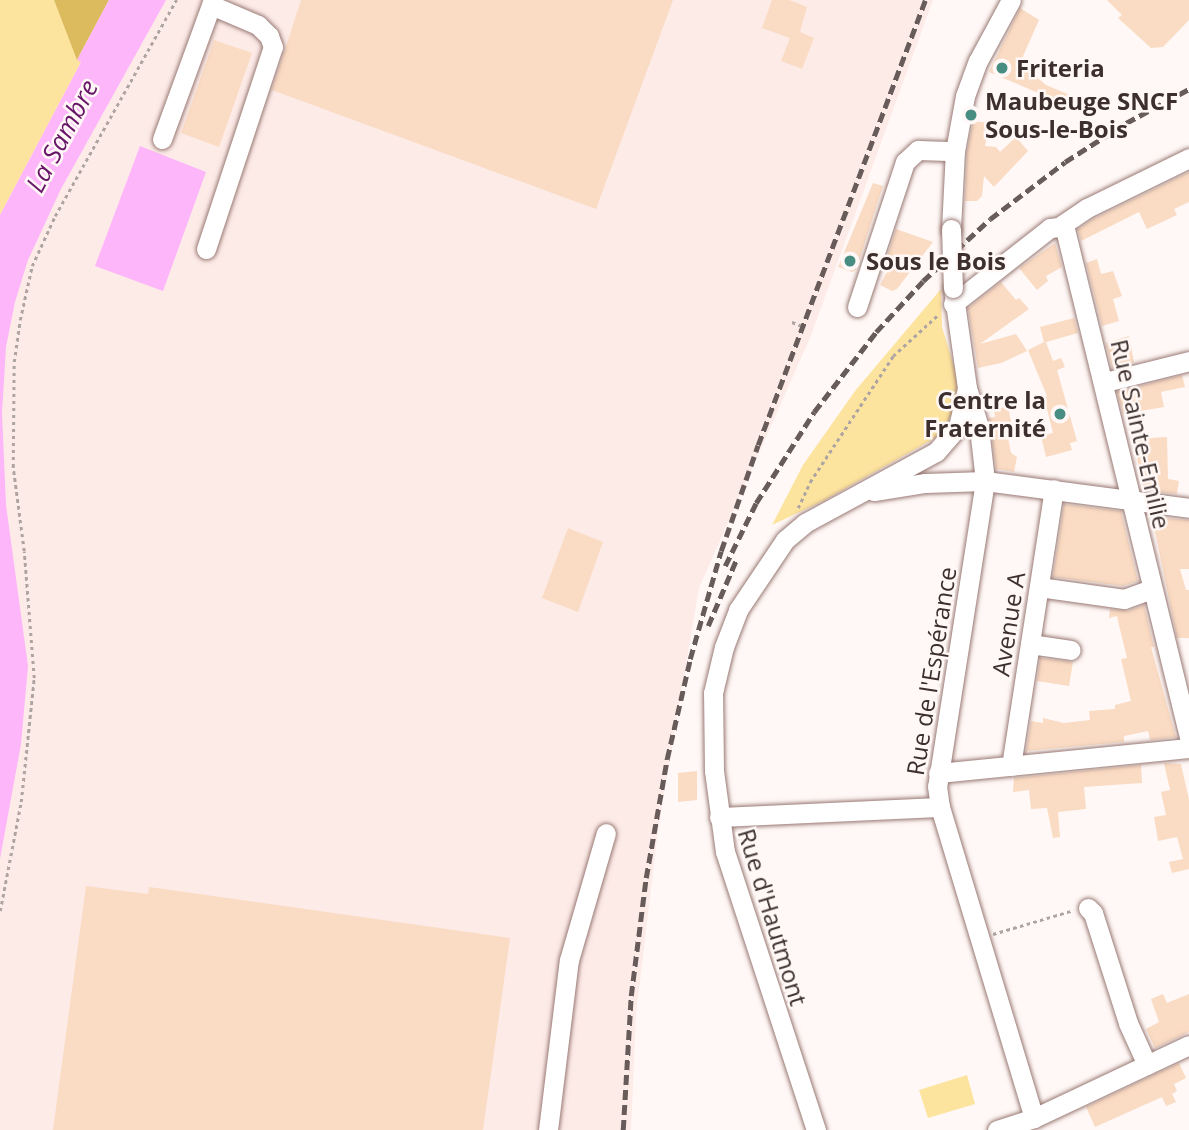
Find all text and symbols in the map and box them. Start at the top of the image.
place label: Friteria [1016,54,1105,82]
marker: Friteria [994,60,1010,76]
water label: La Sambre [19,75,105,197]
place label: Maubeuge SNCF Sous-le-Bois [985,87,1178,143]
marker: Maubeuge SNCF Sous-le-Bois [963,107,979,123]
place label: Sous le Bois [866,247,1006,275]
marker: Sous le Bois [840,251,860,271]
street label: Rue Sainte-Emilie [1105,337,1177,531]
place label: Centre la Fraternité [924,386,1046,442]
marker: Centre la Fraternité [1052,406,1068,422]
street label: Rue de l'Espérance [900,565,962,777]
street label: Avenue A [986,570,1030,678]
street label: Rue d'Hautmont [732,825,814,1009]

